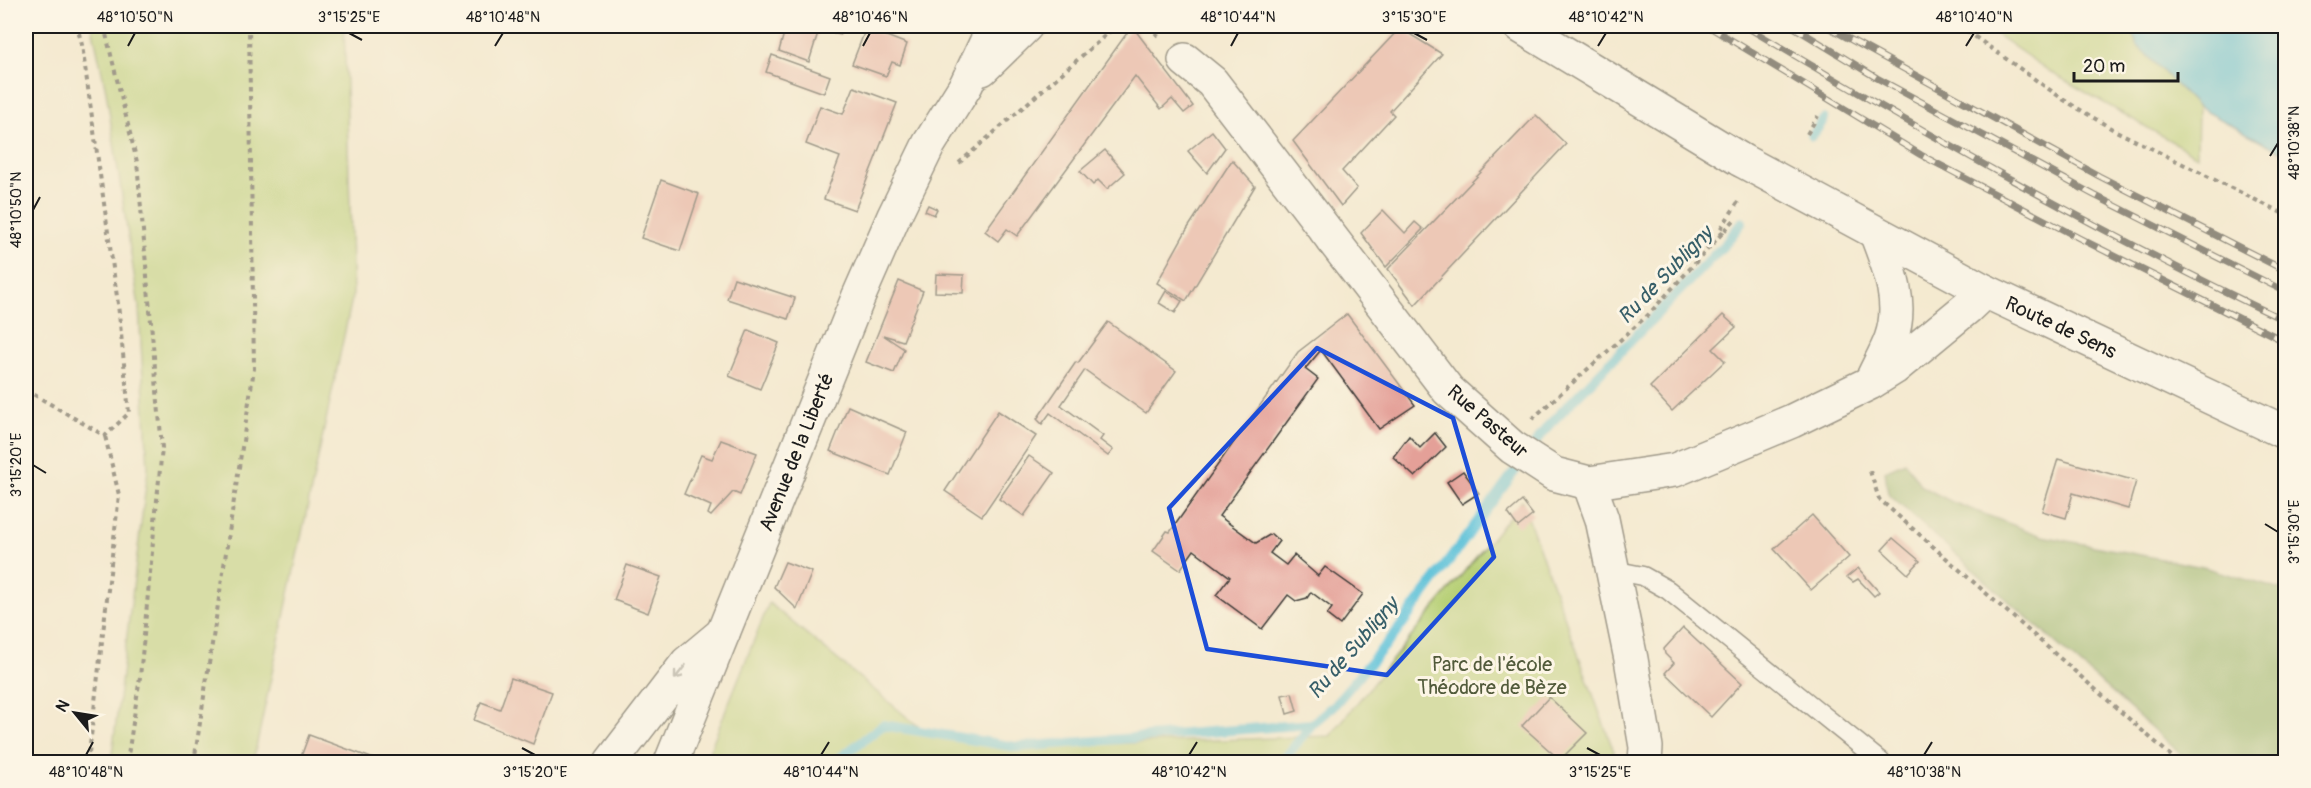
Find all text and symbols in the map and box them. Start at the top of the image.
text: 48°10'50"N [97,8,173,27]
text: 3°15'25"E [318,8,380,27]
text: 48°10'48"N [466,8,540,27]
text: 48°10'46"N [832,8,908,27]
text: 48°10'44"N [1200,8,1276,27]
text: 3°15'30"E [1382,8,1446,27]
text: 48°10'42"N [1568,8,1644,27]
text: 48°10'40"N [1935,8,2013,27]
scale bar [2074,45,2178,83]
text: 20 m [2083,55,2125,78]
text: 48°10'38"N [2285,106,2304,180]
text: 48°10'50"N [7,172,26,248]
water label: Ru de Subligny [1612,219,1721,330]
street label: Route de Sens [2001,291,2120,364]
street label: Avenue de la Liberté [753,369,840,535]
street label: Rue Pasteur [1442,379,1533,463]
text: 3°15'20"E [7,433,26,497]
text: 3°15'30"E [2285,500,2304,564]
water label: Ru de Subligny [1302,590,1407,705]
park label: Parc de l'école Théodore de Bèze [1417,652,1567,700]
one-way arrow [673,664,686,680]
north arrow [45,683,105,743]
text: N [52,696,74,716]
text: 48°10'48"N [49,763,123,782]
text: 3°15'20"E [503,763,567,782]
text: 48°10'44"N [783,763,859,782]
text: 48°10'42"N [1151,763,1227,782]
text: 3°15'25"E [1569,763,1631,782]
text: 48°10'38"N [1887,763,1961,782]

